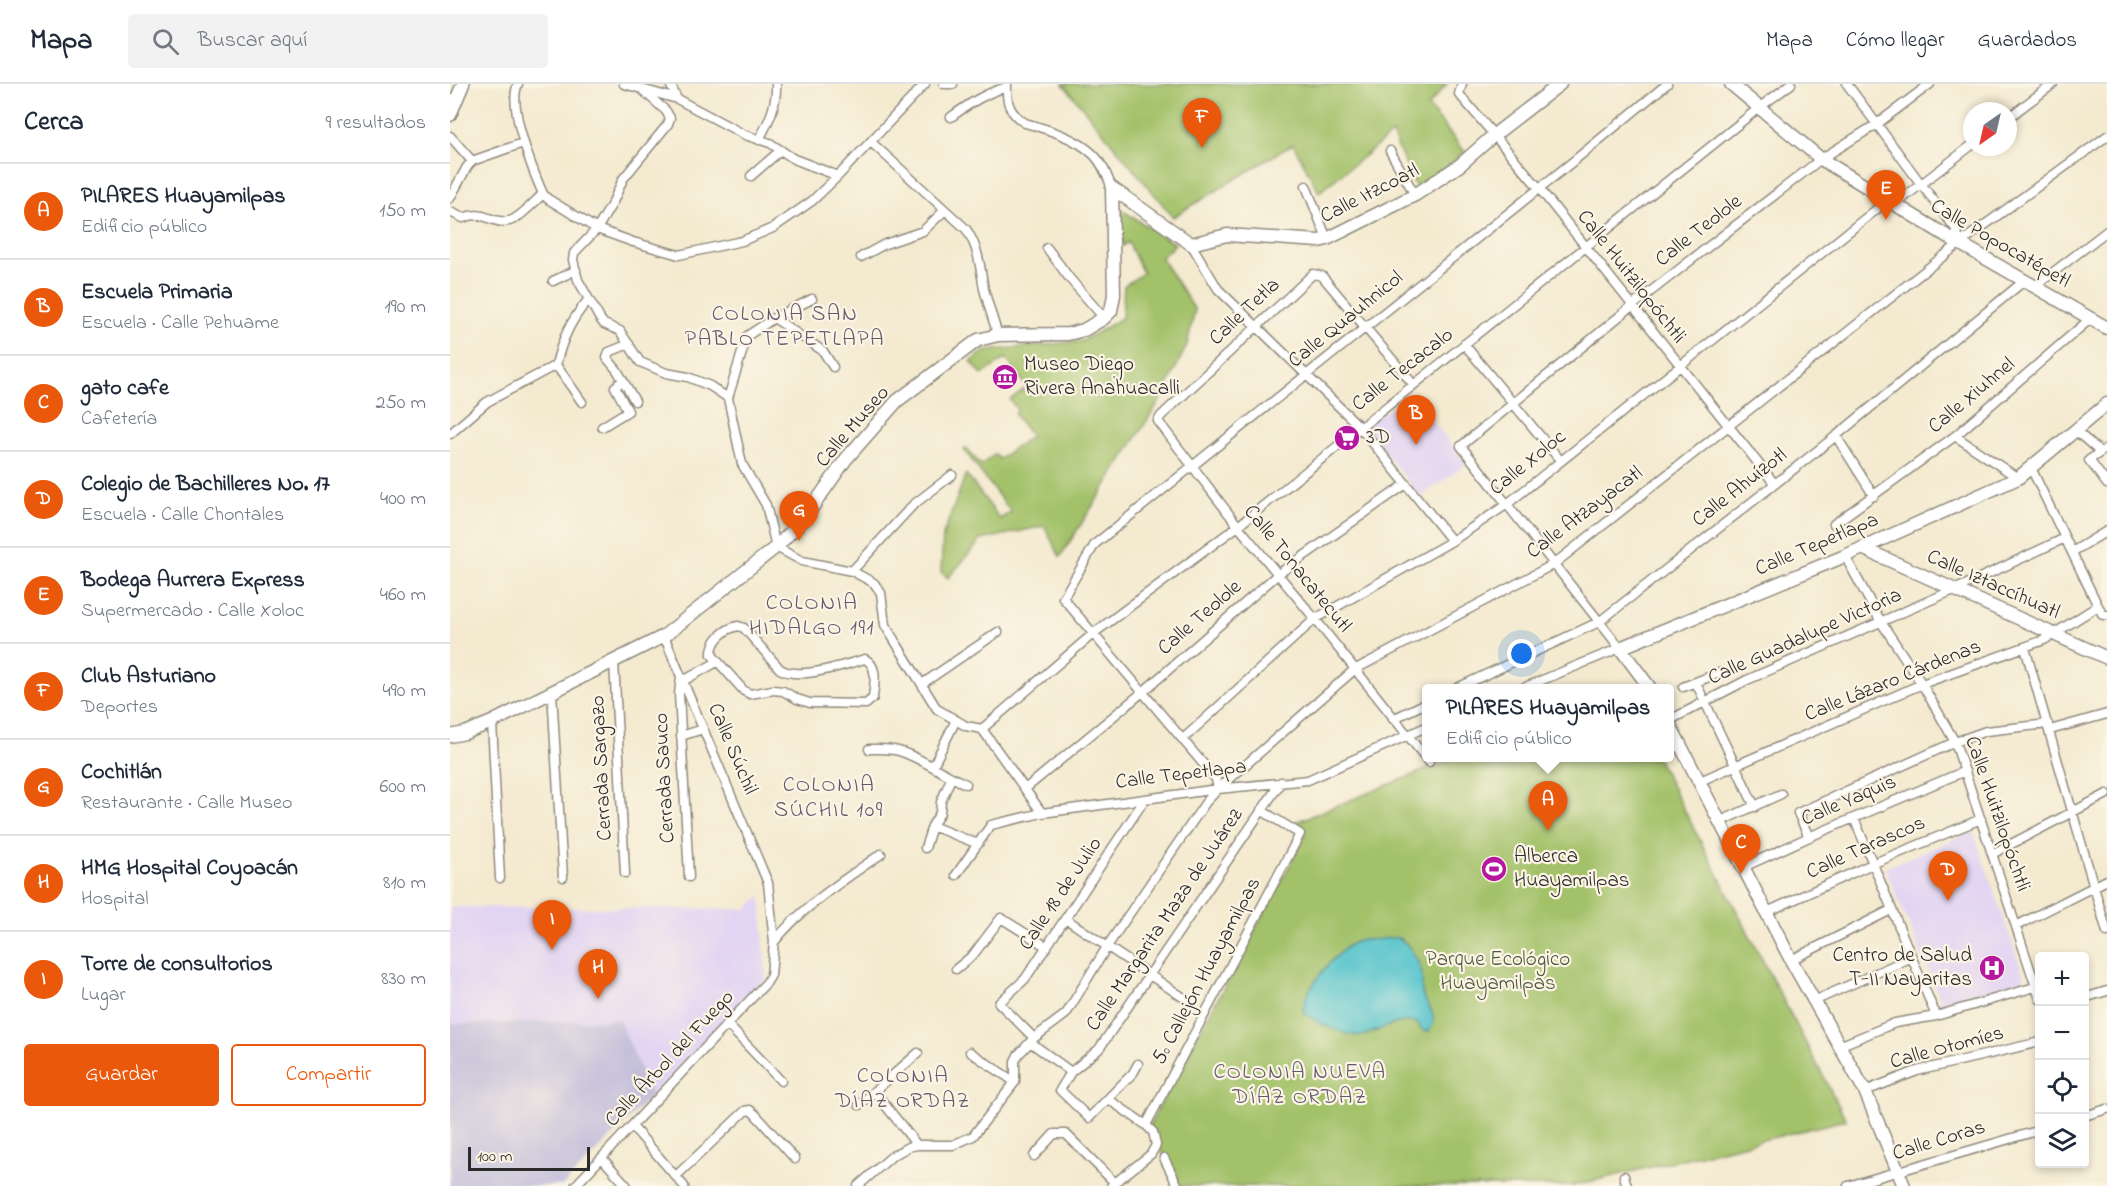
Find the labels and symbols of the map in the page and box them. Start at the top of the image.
pin: F [1182,98,1221,148]
north arrow [1963,102,2017,156]
street label: Calle Itzcoatl [1315,156,1425,232]
pin: E [1866,170,1906,220]
street label: Calle Teolole [1649,187,1749,275]
street label: Calle Popocatépetl [1924,192,2076,296]
street label: Calle Huitzilopóchtli [1569,204,1693,350]
street label: Calle Quauhnicol [1282,264,1410,376]
street label: Calle Tetla [1203,271,1287,353]
district label: COLONIA SAN PABLO TEPETLAPA [685,299,885,356]
street label: Calle Tecacalo [1346,321,1460,419]
place label: Museo Diego Rivera Anahuacalli [1024,350,1180,404]
street label: Calle Xiuhnel [1922,351,2022,441]
museum icon: Museo Diego Rivera Anahuacalli [990,362,1020,392]
street label: Calle Museo [809,379,897,475]
pin: B [1396,396,1436,445]
street label: Calle Xoloc [1483,422,1573,503]
supermarket icon: 3D [1332,423,1362,453]
place label: 3D [1366,423,1390,453]
street label: Calle Ahuízotl [1686,441,1794,535]
street label: Calle Atzayacatl [1520,459,1651,568]
pin: G [780,492,818,541]
street label: Calle Tonacatecutl [1236,498,1358,640]
street label: Calle Tepetlapa [1751,505,1883,585]
street label: Calle Iztaccíhuatl [1922,542,2064,628]
street label: Calle Teolole [1151,572,1249,663]
street label: Calle Guadalupe Victoria [1703,581,1907,693]
district label: COLONIA HIDALGO 191 [749,588,875,645]
street label: Calle Lázaro Cárdenas [1800,632,1986,730]
your location [1507,639,1536,668]
street label: Cerrada Sargazo [583,694,623,841]
street label: Calle Súchil [699,699,765,799]
street label: Cerrada Sauco [647,712,683,844]
street label: Calle Huitzilopóchtli [1956,732,2038,896]
street label: Calle Tepetlapa [1114,752,1248,798]
street label: Calle Yaquis [1797,768,1901,834]
district label: COLONIA SÚCHIL 109 [774,770,884,827]
pin: A [1528,782,1568,831]
street label: Calle Margarita Maza de Juárez [1079,802,1253,1039]
street label: Calle Tarascos [1802,808,1930,888]
pin: C [1722,824,1760,874]
street label: Calle 18 de Julio [1012,831,1110,957]
place label: Alberca Huayamilpas [1514,842,1630,898]
pin: D [1928,852,1968,901]
sports icon: Alberca Huayamilpas [1479,854,1509,884]
street label: 5º Callejón Huayamilpas [1145,872,1271,1071]
pin: I [532,900,572,950]
place label: Centro de Salud T-II Nayaritas [1832,941,1972,997]
park label: Parque Ecológico Huayamilpas [1426,945,1570,1001]
pin: H [578,950,618,999]
hospital icon: Centro de Salud T-II Nayaritas [1977,953,2007,983]
street label: Calle Árbol del Fuego [598,983,743,1136]
street label: Calle Otomíes [1887,1018,2007,1078]
district label: COLONIA NUEVA DÍAZ ORDAZ [1213,1057,1387,1114]
district label: COLONIA DÍAZ ORDAZ [834,1061,971,1118]
street label: Calle Coras [1889,1113,1989,1169]
scale bar [468,1144,590,1172]

